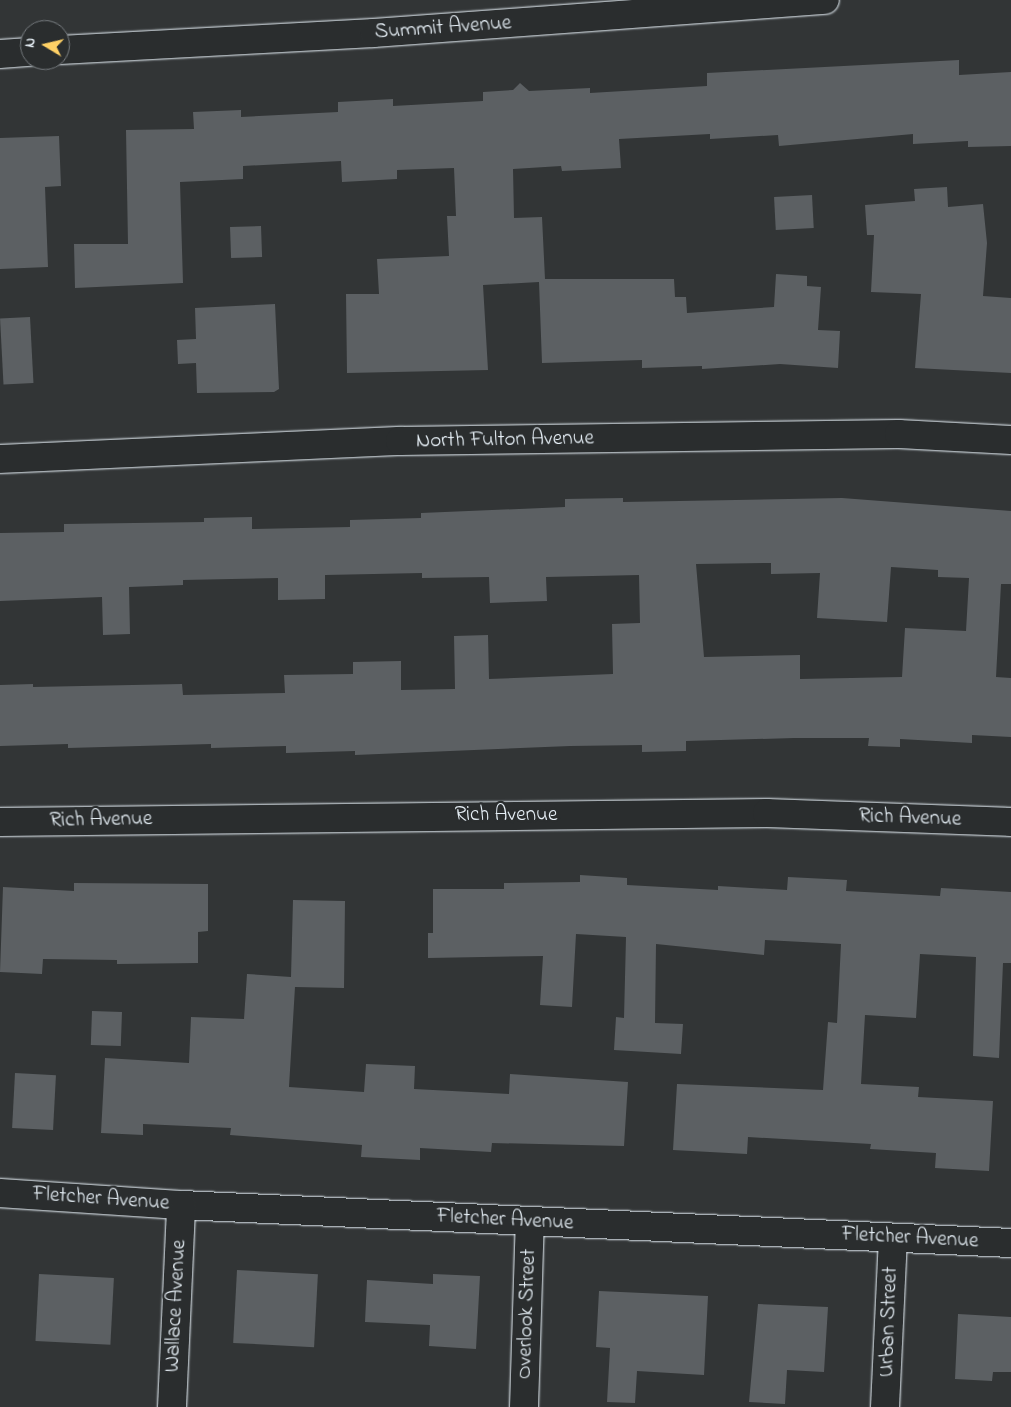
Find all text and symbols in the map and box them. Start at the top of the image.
street label: Summit Avenue [374,11,512,45]
north arrow [20,20,70,70]
text: N [20,36,42,49]
street label: North Fulton Avenue [416,426,594,454]
street label: Rich Avenue [455,802,557,828]
street label: Rich Avenue [858,804,962,832]
street label: Rich Avenue [49,807,153,833]
street label: Fletcher Avenue [32,1182,170,1216]
street label: Fletcher Avenue [436,1204,574,1236]
street label: Fletcher Avenue [841,1222,979,1254]
street label: Wallace Avenue [160,1239,192,1373]
street label: Overlook Street [512,1248,542,1380]
street label: Urban Street [874,1266,904,1378]

